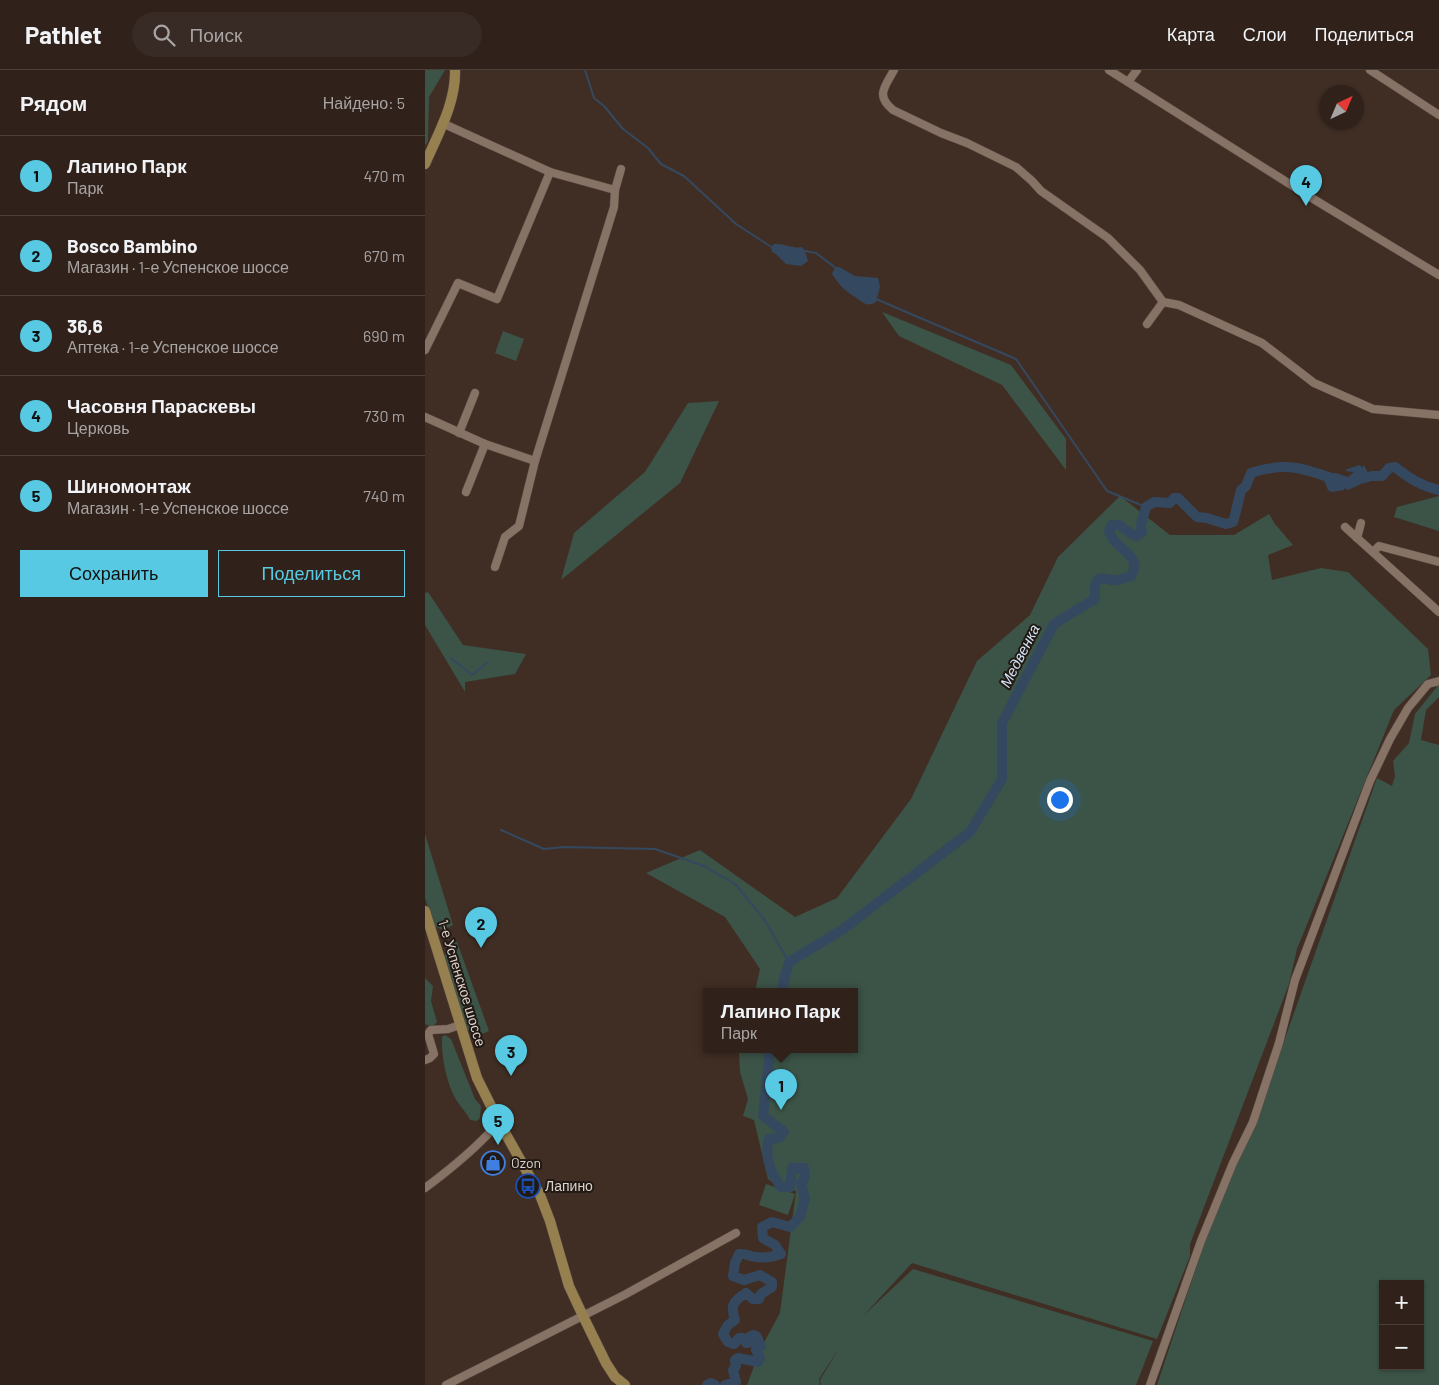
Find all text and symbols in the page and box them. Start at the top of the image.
search box [132,12,482,57]
text: Pathlet [25,20,102,49]
icon: search [150,21,178,49]
text: Поиск [190,23,242,46]
text: Карта [1167,23,1215,45]
text: Слои [1243,23,1287,45]
text: Поделиться [1315,23,1414,45]
north arrow [1319,85,1364,130]
text: Рядом [20,90,87,115]
text: Найдено: 5 [323,93,405,112]
text: Лапино Парк [67,154,187,177]
pin: 4 [1290,165,1322,206]
text: 1 [33,166,39,185]
text: 470 m [364,166,405,185]
text: Парк [67,178,103,197]
text: Bosco Bambino [67,234,198,257]
text: 2 [32,246,40,265]
text: 670 m [364,246,405,265]
text: Магазин · 1-е Успенское шоссе [67,257,289,276]
text: 36,6 [67,314,103,337]
text: 3 [32,326,40,345]
text: 690 m [363,326,405,345]
text: Аптека · 1-е Успенское шоссе [67,337,279,356]
text: Часовня Параскевы [67,394,256,417]
text: 4 [31,406,41,425]
text: 730 m [364,406,405,425]
text: Церковь [67,418,130,437]
text: Шиномонтаж [67,474,191,497]
text: 5 [32,486,40,505]
text: 740 m [363,486,405,505]
text: Магазин · 1-е Успенское шоссе [67,498,289,517]
button: Сохранить [20,550,208,597]
button: Поделиться [218,550,405,597]
water label: Медвенка [996,621,1043,690]
your location [1047,787,1073,813]
pin: 2 [465,907,497,948]
street label: 1-е Успенское шоссе [435,917,490,1048]
popup [703,988,858,1053]
text: Лапино Парк [721,999,840,1022]
text: Парк [721,1023,757,1042]
pin: 3 [495,1035,527,1076]
pin: 1 [765,1069,797,1110]
pin: 5 [482,1104,514,1145]
shop icon: Ozon [480,1150,506,1176]
place label: Ozon [511,1154,541,1171]
bus stop icon: Лапино [515,1173,541,1199]
place label: Лапино [545,1177,593,1194]
map controls [1379,1280,1424,1370]
button: + [1379,1280,1424,1325]
button: − [1379,1325,1424,1370]

